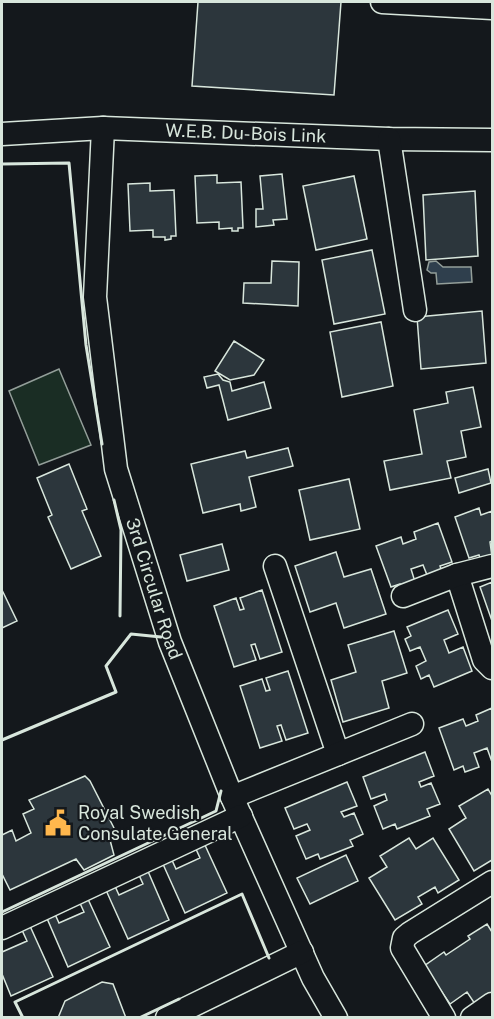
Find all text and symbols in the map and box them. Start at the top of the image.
street label: W.E.B. Du-Bois Link [165,119,327,147]
street label: 3rd Circular Road [122,515,187,662]
place label: Royal Swedish Consulate General [78,802,233,844]
public building icon: Royal Swedish Consulate General [43,808,73,838]

